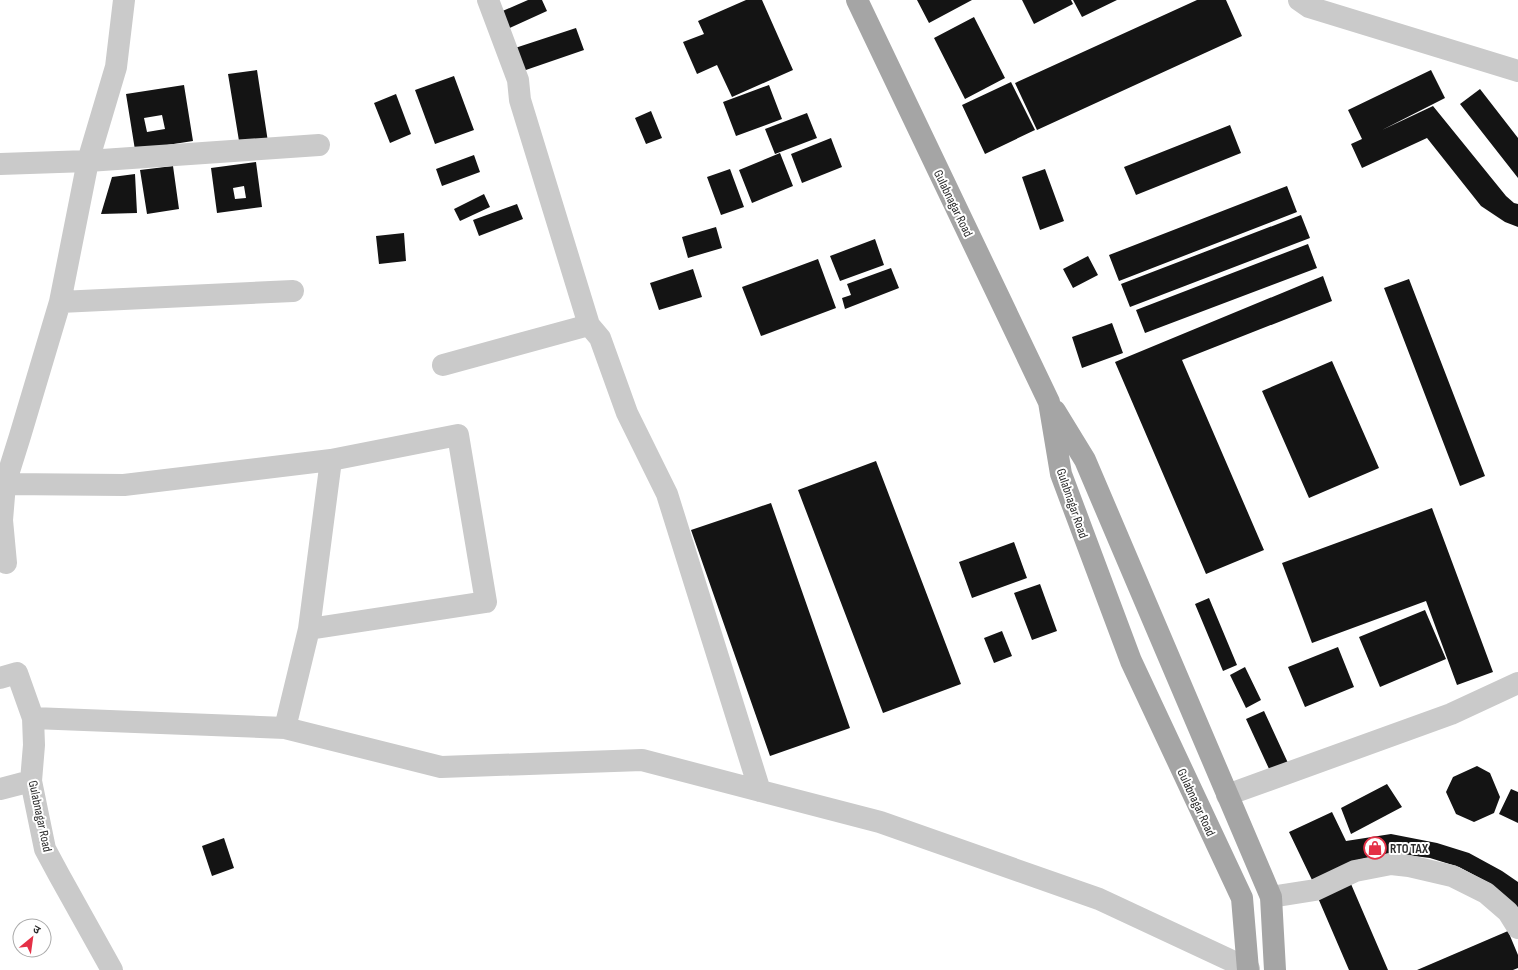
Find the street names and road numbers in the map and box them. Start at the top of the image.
street label: Gulabnagar Road [930,167,976,240]
street label: Gulabnagar Road [1053,466,1091,540]
street label: Gulabnagar Road [1173,766,1219,839]
street label: Gulabnagar Road [25,779,55,853]

